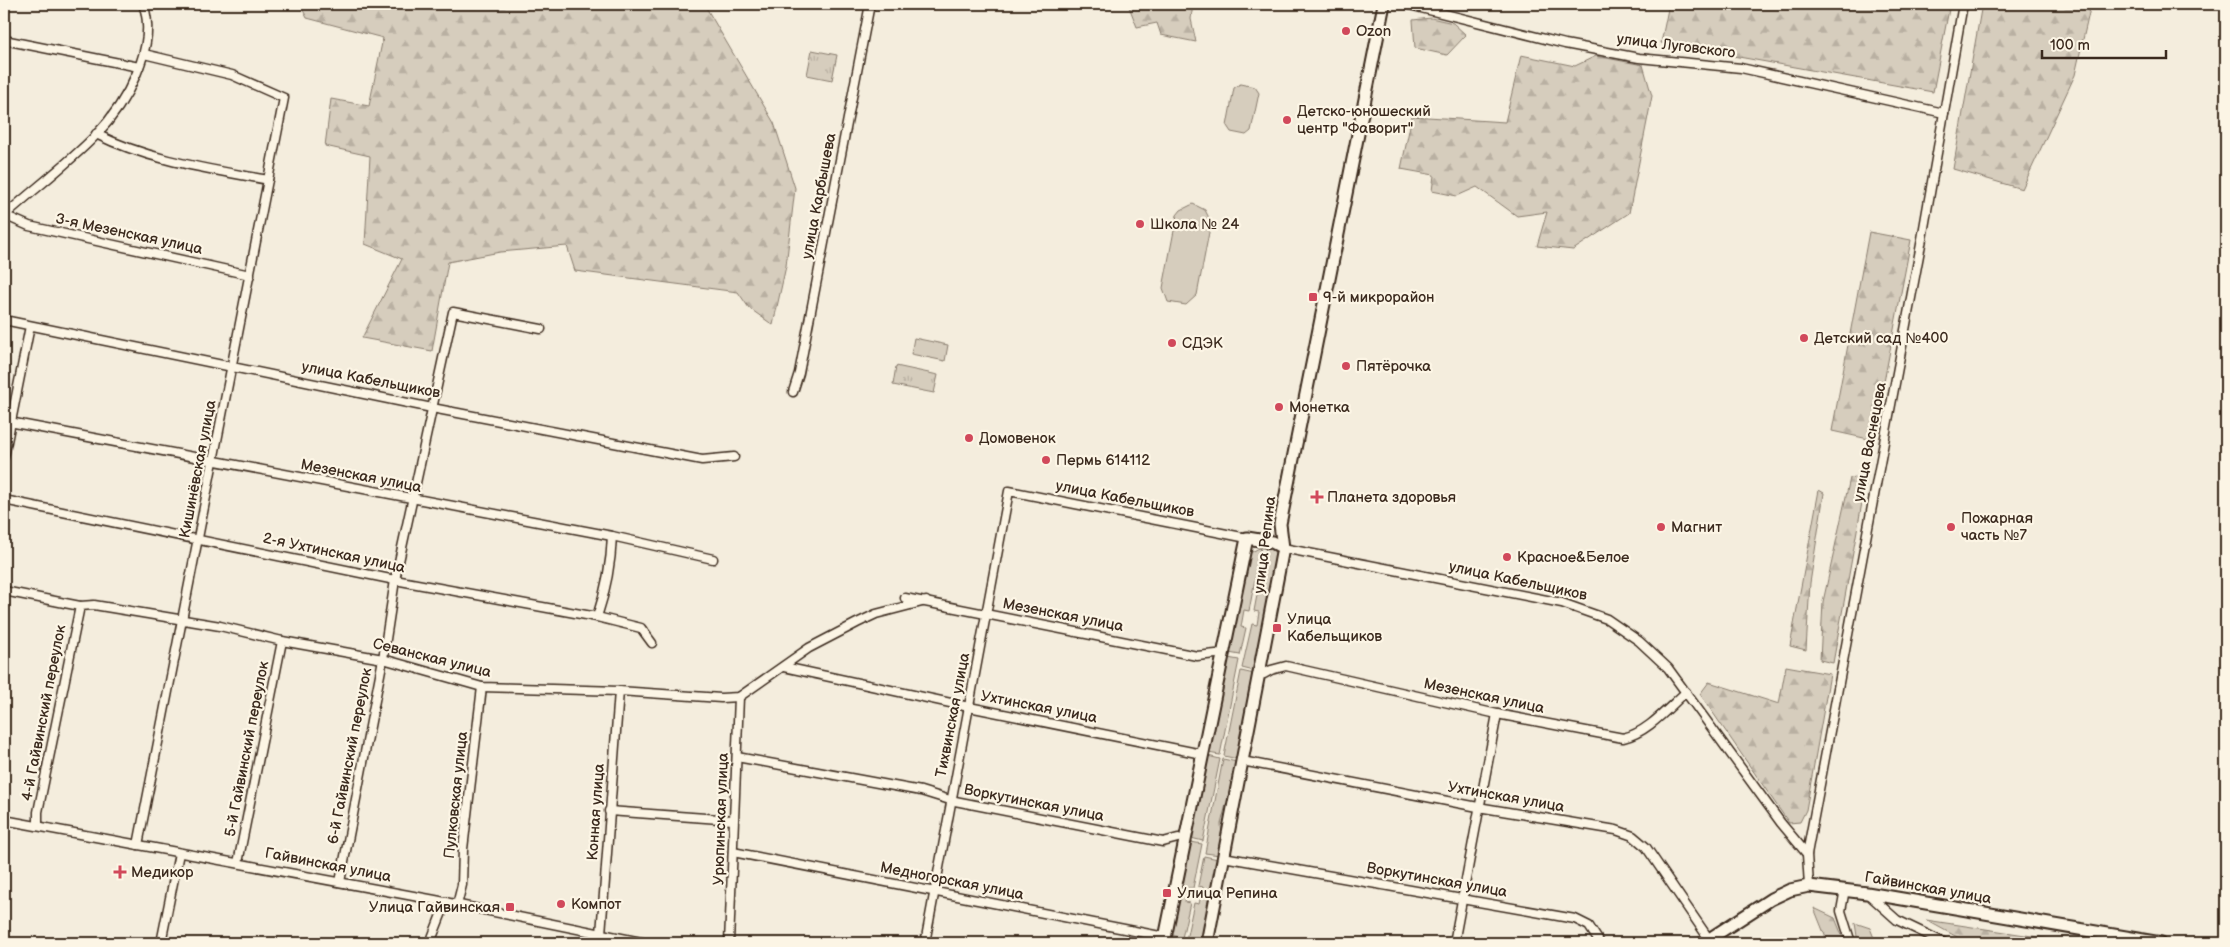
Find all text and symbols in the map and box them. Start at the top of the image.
place label: Ozon [1356,22,1391,41]
marker: Ozon [1340,25,1352,37]
scale bar [2042,28,2166,60]
street label: улица Луговского [1616,29,1737,63]
text: 100 m [2050,36,2090,55]
place label: Детско-юношеский центр "Фаворит" [1297,102,1431,138]
marker: Детско-юношеский центр "Фаворит" [1281,114,1293,126]
street label: улица Карбышева [797,131,841,261]
street label: 3-я Мезенская улица [54,209,204,259]
place label: Школа № 24 [1150,215,1239,234]
marker: Школа № 24 [1134,218,1146,230]
place label: 9-й микрорайон [1323,288,1435,307]
marker: 9-й микрорайон [1307,291,1319,303]
place label: Детский сад №400 [1814,329,1948,348]
marker: Детский сад №400 [1798,332,1810,344]
place label: СДЭК [1182,334,1223,353]
marker: СДЭК [1166,337,1178,349]
street label: улица Кабельщиков [300,357,442,403]
place label: Пятёрочка [1356,357,1431,376]
marker: Пятёрочка [1340,360,1352,372]
street label: улица Васнецова [1849,380,1891,503]
street label: Кишинёвская улица [175,398,221,540]
place label: Монетка [1289,398,1350,417]
marker: Монетка [1273,401,1285,413]
place label: Домовенок [979,429,1056,448]
marker: Домовенок [963,432,975,444]
place label: Пермь 614112 [1056,451,1150,470]
marker: Пермь 614112 [1040,454,1052,466]
street label: Мезенская улица [299,455,423,497]
street label: улица Кабельщиков [1054,476,1196,522]
place label: Планета здоровья [1327,488,1456,507]
marker: Планета здоровья [1311,491,1323,503]
street label: улица Репина [1250,495,1280,595]
place label: Пожарная часть №7 [1961,509,2033,545]
place label: Магнит [1671,518,1722,537]
marker: Магнит [1655,521,1667,533]
marker: Пожарная часть №7 [1945,521,1957,533]
street label: 2-я Ухтинская улица [261,529,407,577]
place label: Красное&Белое [1517,548,1629,567]
marker: Красное&Белое [1501,551,1513,563]
street label: улица Кабельщиков [1447,557,1589,605]
street label: Мезенская улица [1001,594,1125,636]
place label: Улица Кабельщиков [1287,610,1382,646]
marker: Улица Кабельщиков [1271,622,1283,634]
street label: 4-й Гайвинский переулок [18,623,70,803]
street label: Севанская улица [371,634,493,682]
street label: Тихвинская улица [932,651,974,779]
street label: 5-й Гайвинский переулок [221,660,273,838]
street label: 6-й Гайвинский переулок [324,666,376,846]
street label: Мезенская улица [1422,674,1546,718]
street label: Ухтинская улица [979,686,1099,728]
street label: Пулковская улица [440,730,472,860]
street label: Урюпинская улица [709,752,733,886]
street label: Конная улица [583,763,609,861]
street label: Ухтинская улица [1446,777,1566,817]
street label: Воркутинская улица [962,780,1106,826]
street label: Гайвинская улица [263,843,393,887]
street label: Медногорская улица [879,858,1026,904]
street label: Воркутинская улица [1365,858,1509,902]
place label: Медикор [131,863,194,882]
marker: Медикор [113,865,127,879]
street label: Гайвинская улица [1863,868,1993,909]
place label: Улица Репина [1177,884,1278,903]
marker: Улица Репина [1161,887,1173,899]
place label: Компот [571,895,622,914]
place label: Улица Гайвинская [369,898,500,917]
marker: Компот [555,898,567,910]
marker: Улица Гайвинская [504,901,516,913]

